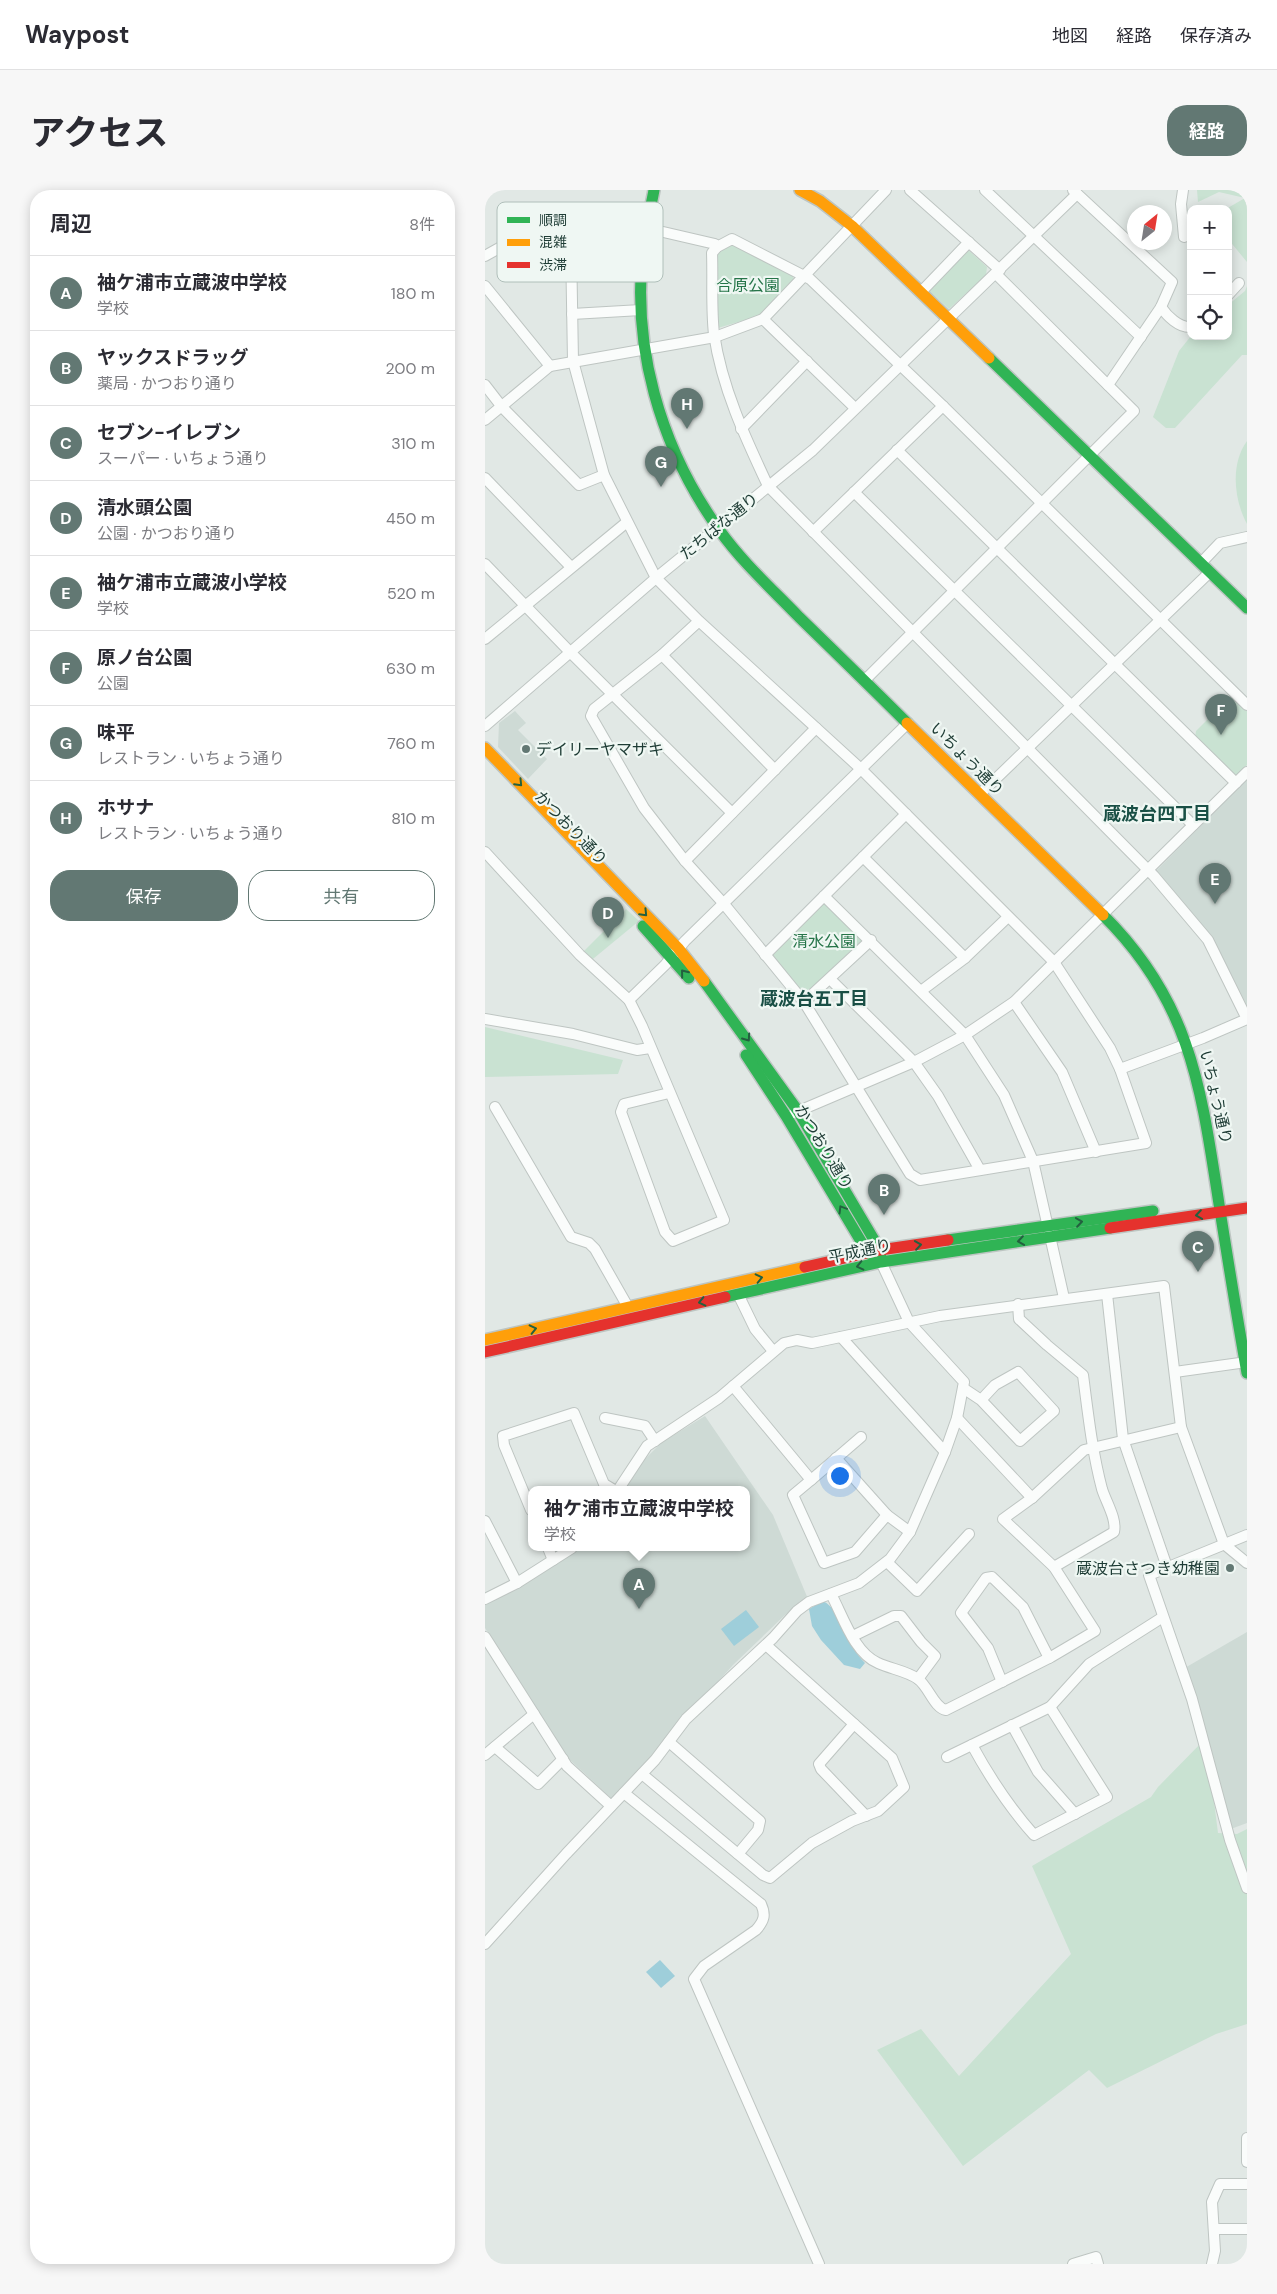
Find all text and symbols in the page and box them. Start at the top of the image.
text: Waypost [25,19,129,50]
text: 地図 [1052,24,1088,48]
text: 経路 [1116,24,1152,48]
text: 保存済み [1180,24,1252,48]
button: 経路 [1167,105,1247,156]
text: アクセス [30,110,168,156]
legend [497,202,663,282]
north arrow [1127,205,1172,250]
map controls [1187,205,1232,340]
button: + [1187,205,1232,250]
text: 周辺 [50,210,92,238]
text: 順調 [539,211,567,229]
text: 8件 [409,214,435,235]
text: 混雑 [539,233,567,251]
button: − [1187,250,1232,295]
text: 渋滞 [539,256,567,274]
text: 袖ケ浦市立蔵波中学校 [97,270,287,295]
park label: 合原公園 [716,275,780,296]
text: A [60,283,72,304]
text: 180 m [391,283,435,304]
button: locate [1187,295,1232,340]
text: 学校 [97,298,129,319]
text: ヤックスドラッグ [97,345,248,370]
text: B [61,358,71,379]
text: 200 m [386,358,435,379]
text: 薬局 · かつおり通り [97,373,237,394]
pin: H [671,388,703,429]
text: セブン-イレブン [97,420,241,445]
text: C [60,433,72,454]
text: 310 m [391,433,435,454]
pin: G [645,446,677,487]
text: スーパー · いちょう通り [97,448,269,469]
street label: たちばな通り [675,488,763,564]
text: 清水頭公園 [97,495,192,520]
text: D [60,508,72,529]
text: 450 m [386,508,435,529]
text: 公園 · かつおり通り [97,523,237,544]
text: 袖ケ浦市立蔵波小学校 [97,570,287,595]
text: E [61,583,71,604]
text: 520 m [387,583,435,604]
text: 学校 [97,598,129,619]
text: 原ノ台公園 [97,645,192,670]
text: F [62,658,70,679]
text: 630 m [386,658,435,679]
text: 公園 [97,673,129,694]
pin: F [1205,694,1237,735]
street label: いちょう通り [926,718,1008,800]
text: 味平 [97,720,135,745]
text: G [60,733,72,754]
text: 760 m [387,733,435,754]
place label: デイリーヤマザキ [536,739,664,760]
marker: デイリーヤマザキ [520,743,532,755]
text: レストラン · いちょう通り [97,748,285,769]
one-way arrow [513,777,522,786]
street label: かつおり通り [530,786,612,870]
text: ホサナ [97,795,154,820]
district label: 蔵波台四丁目 [1103,802,1211,826]
text: H [60,808,72,829]
text: 810 m [391,808,435,829]
text: レストラン · いちょう通り [97,823,285,844]
pin: E [1199,863,1231,904]
button: 保存 [50,870,238,921]
button: 共有 [248,870,435,921]
pin: D [592,897,624,938]
one-way arrow [638,907,647,916]
park label: 清水公園 [792,931,856,952]
one-way arrow [681,969,690,978]
district label: 蔵波台五丁目 [760,987,868,1011]
one-way arrow [741,1032,750,1042]
street label: いちょう通り [1195,1048,1237,1146]
street label: かつおり通り [790,1100,858,1194]
pin: B [868,1174,900,1215]
one-way arrow [839,1206,849,1215]
one-way arrow [1194,1210,1203,1220]
one-way arrow [1076,1217,1084,1228]
pin: C [1182,1231,1214,1272]
street label: 平成通り [827,1234,893,1268]
one-way arrow [1016,1235,1024,1246]
one-way arrow [914,1240,923,1250]
one-way arrow [856,1260,865,1271]
one-way arrow [755,1273,764,1283]
one-way arrow [697,1296,706,1307]
one-way arrow [528,1324,537,1335]
your location [827,1463,853,1489]
popup [528,1486,750,1551]
text: 袖ケ浦市立蔵波中学校 [544,1496,734,1521]
text: 学校 [544,1524,576,1545]
place label: 蔵波台さつき幼稚園 [1076,1558,1220,1579]
marker: 蔵波台さつき幼稚園 [1224,1562,1236,1574]
pin: A [623,1568,655,1609]

